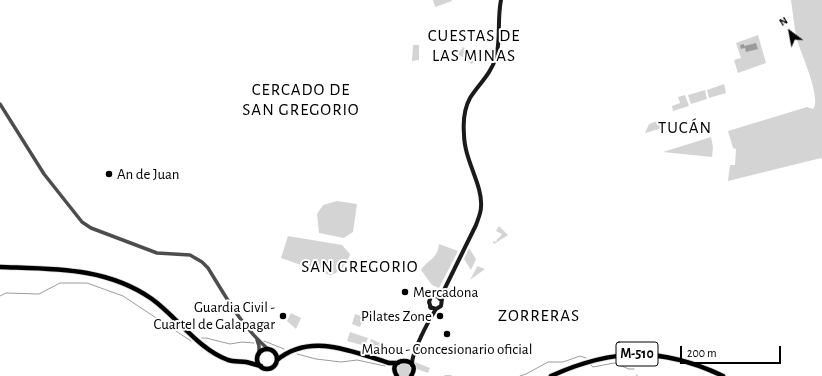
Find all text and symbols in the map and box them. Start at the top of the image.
north arrow [770,12,810,52]
text: N [777,15,790,28]
district label: CUESTAS DE LAS MINAS [428,26,520,66]
district label: CERCADO DE SAN GREGORIO [242,80,360,120]
district label: TUCÁN [658,118,712,138]
place label: An de Juan [117,165,180,183]
marker: An de Juan [104,169,114,179]
district label: SAN GREGORIO [301,257,419,277]
place label: Mercadona [413,283,478,301]
marker: Mercadona [400,287,410,297]
place label: Guardia Civil - Cuartel de Galapagar [154,298,275,333]
district label: ZORRERAS [498,306,580,326]
place label: Pilates Zone [361,307,432,325]
marker: Guardia Civil - Cuartel de Galapagar [278,311,288,321]
marker: Pilates Zone [435,311,445,321]
marker: Mahou - Concesionario oficial [442,329,452,339]
scale bar [682,338,783,364]
place label: Mahou - Concesionario oficial [362,340,532,358]
road number: M-510 [616,342,658,366]
text: 200 m [687,347,717,359]

